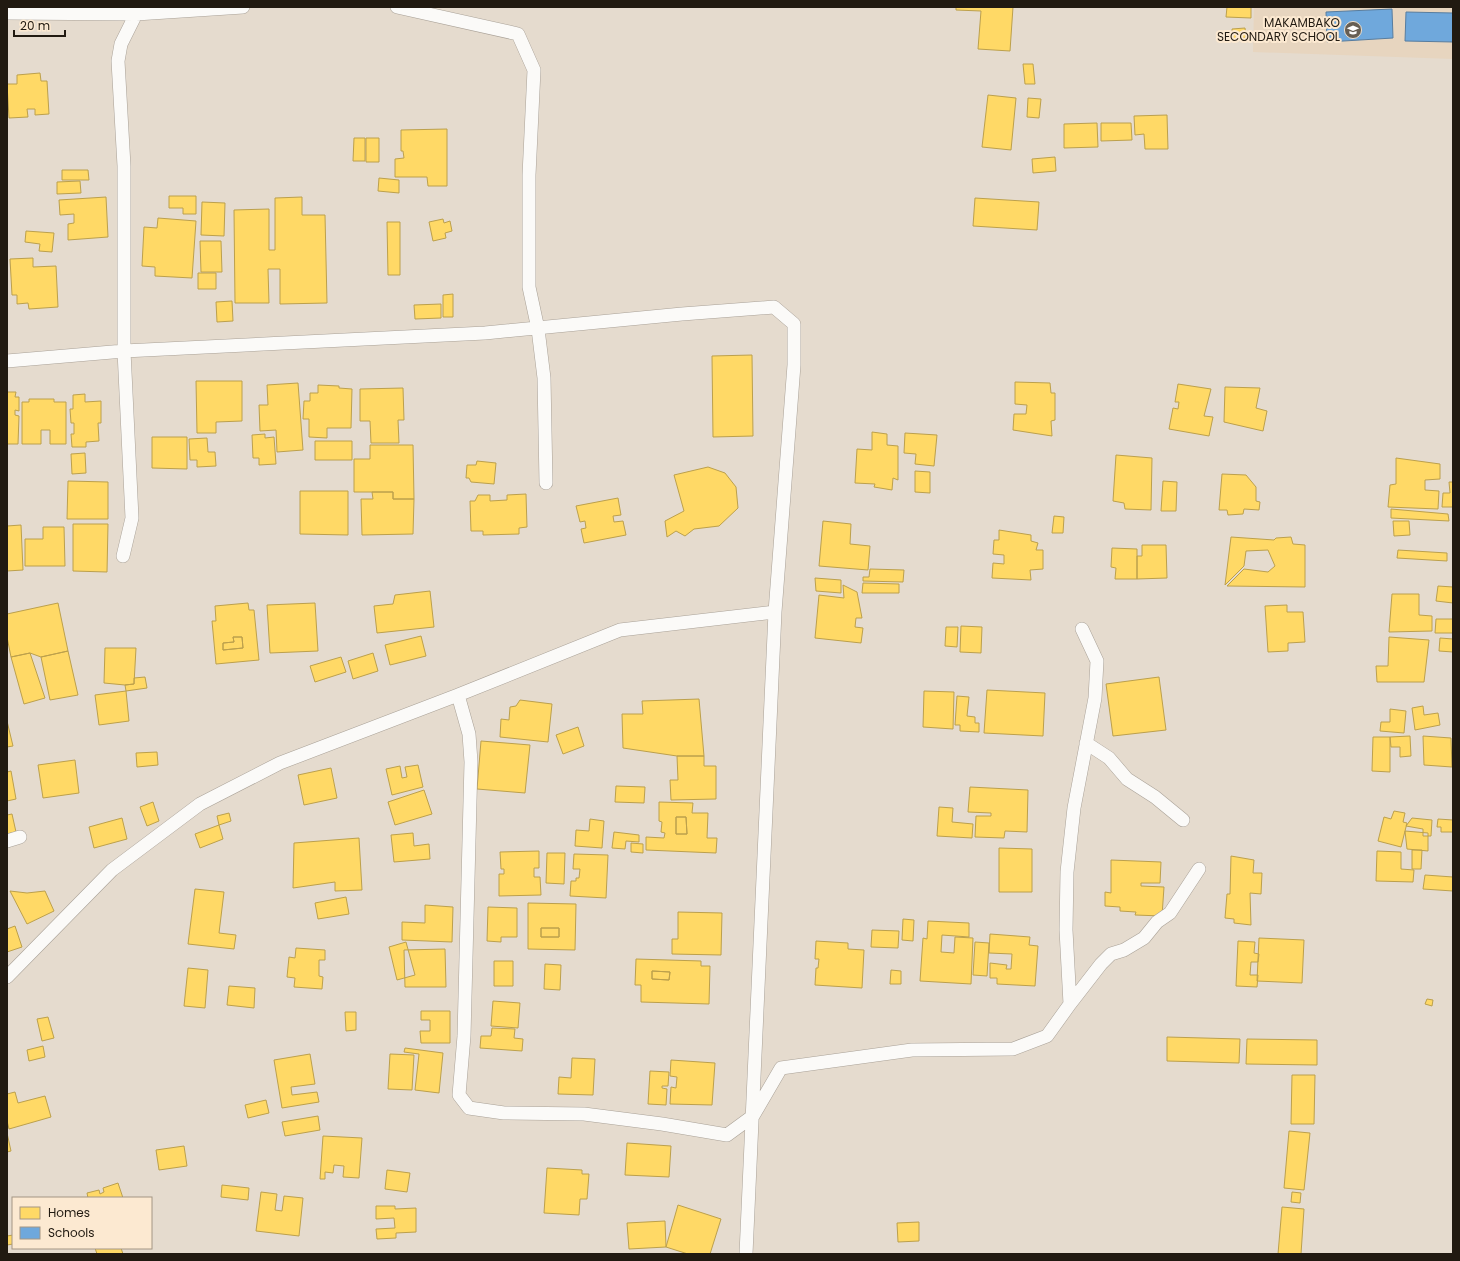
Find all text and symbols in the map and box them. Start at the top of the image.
scale bar [14,12,65,38]
place label: MAKAMBAKO SECONDARY SCHOOL [1217,14,1340,45]
text: 20 m [20,17,50,34]
school or university icon: MAKAMBAKO SECONDARY SCHOOL [1343,20,1363,40]
legend [12,1197,152,1249]
text: Homes [48,1204,90,1221]
text: Schools [48,1224,95,1241]

